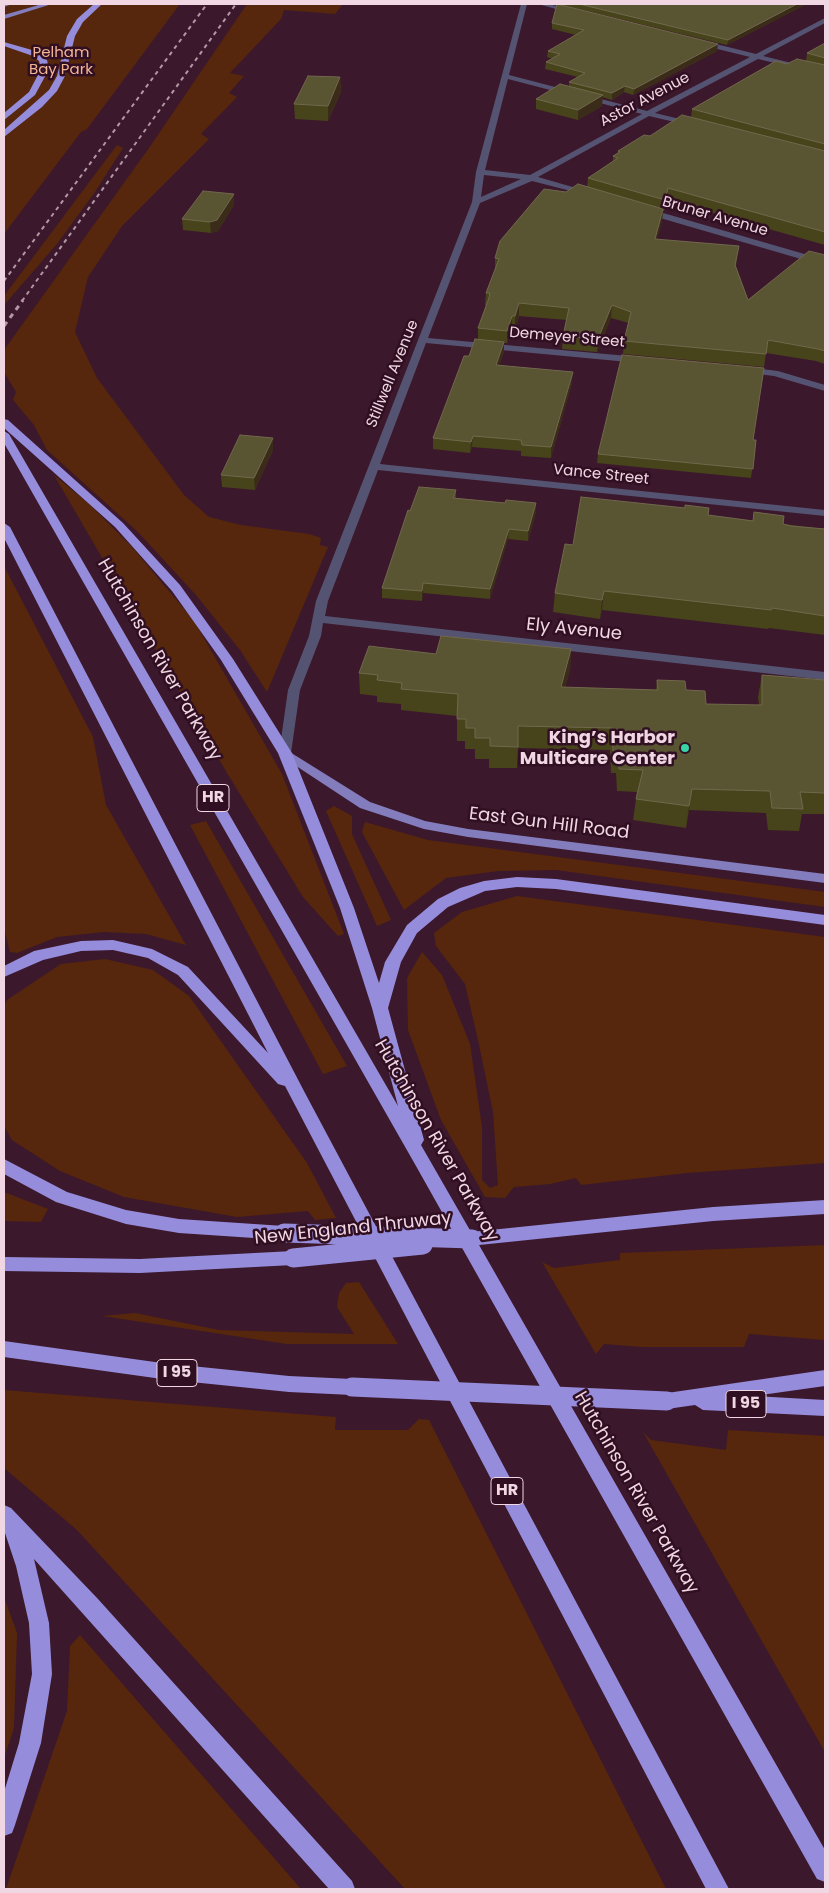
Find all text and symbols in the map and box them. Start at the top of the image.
park label: Pelham Bay Park [29,44,93,79]
street label: Astor Avenue [597,69,693,131]
street label: Bruner Avenue [660,193,770,241]
street label: Stillwell Avenue [363,317,423,431]
street label: Demeyer Street [508,324,626,352]
street label: Vance Street [552,461,650,489]
street label: Hutchinson River Parkway [92,555,226,765]
street label: Ely Avenue [525,614,623,646]
place label: King’s Harbor Multicare Center [520,727,675,770]
marker: King’s Harbor Multicare Center [679,742,691,754]
road number: HR [197,784,229,811]
street label: East Gun Hill Road [468,803,630,845]
street label: Hutchinson River Parkway [369,1036,503,1246]
street label: New England Thruway [253,1208,453,1250]
road number: I 95 [157,1360,197,1386]
street label: Hutchinson River Parkway [569,1388,703,1598]
road number: I 95 [726,1390,766,1418]
road number: HR [491,1478,523,1504]

